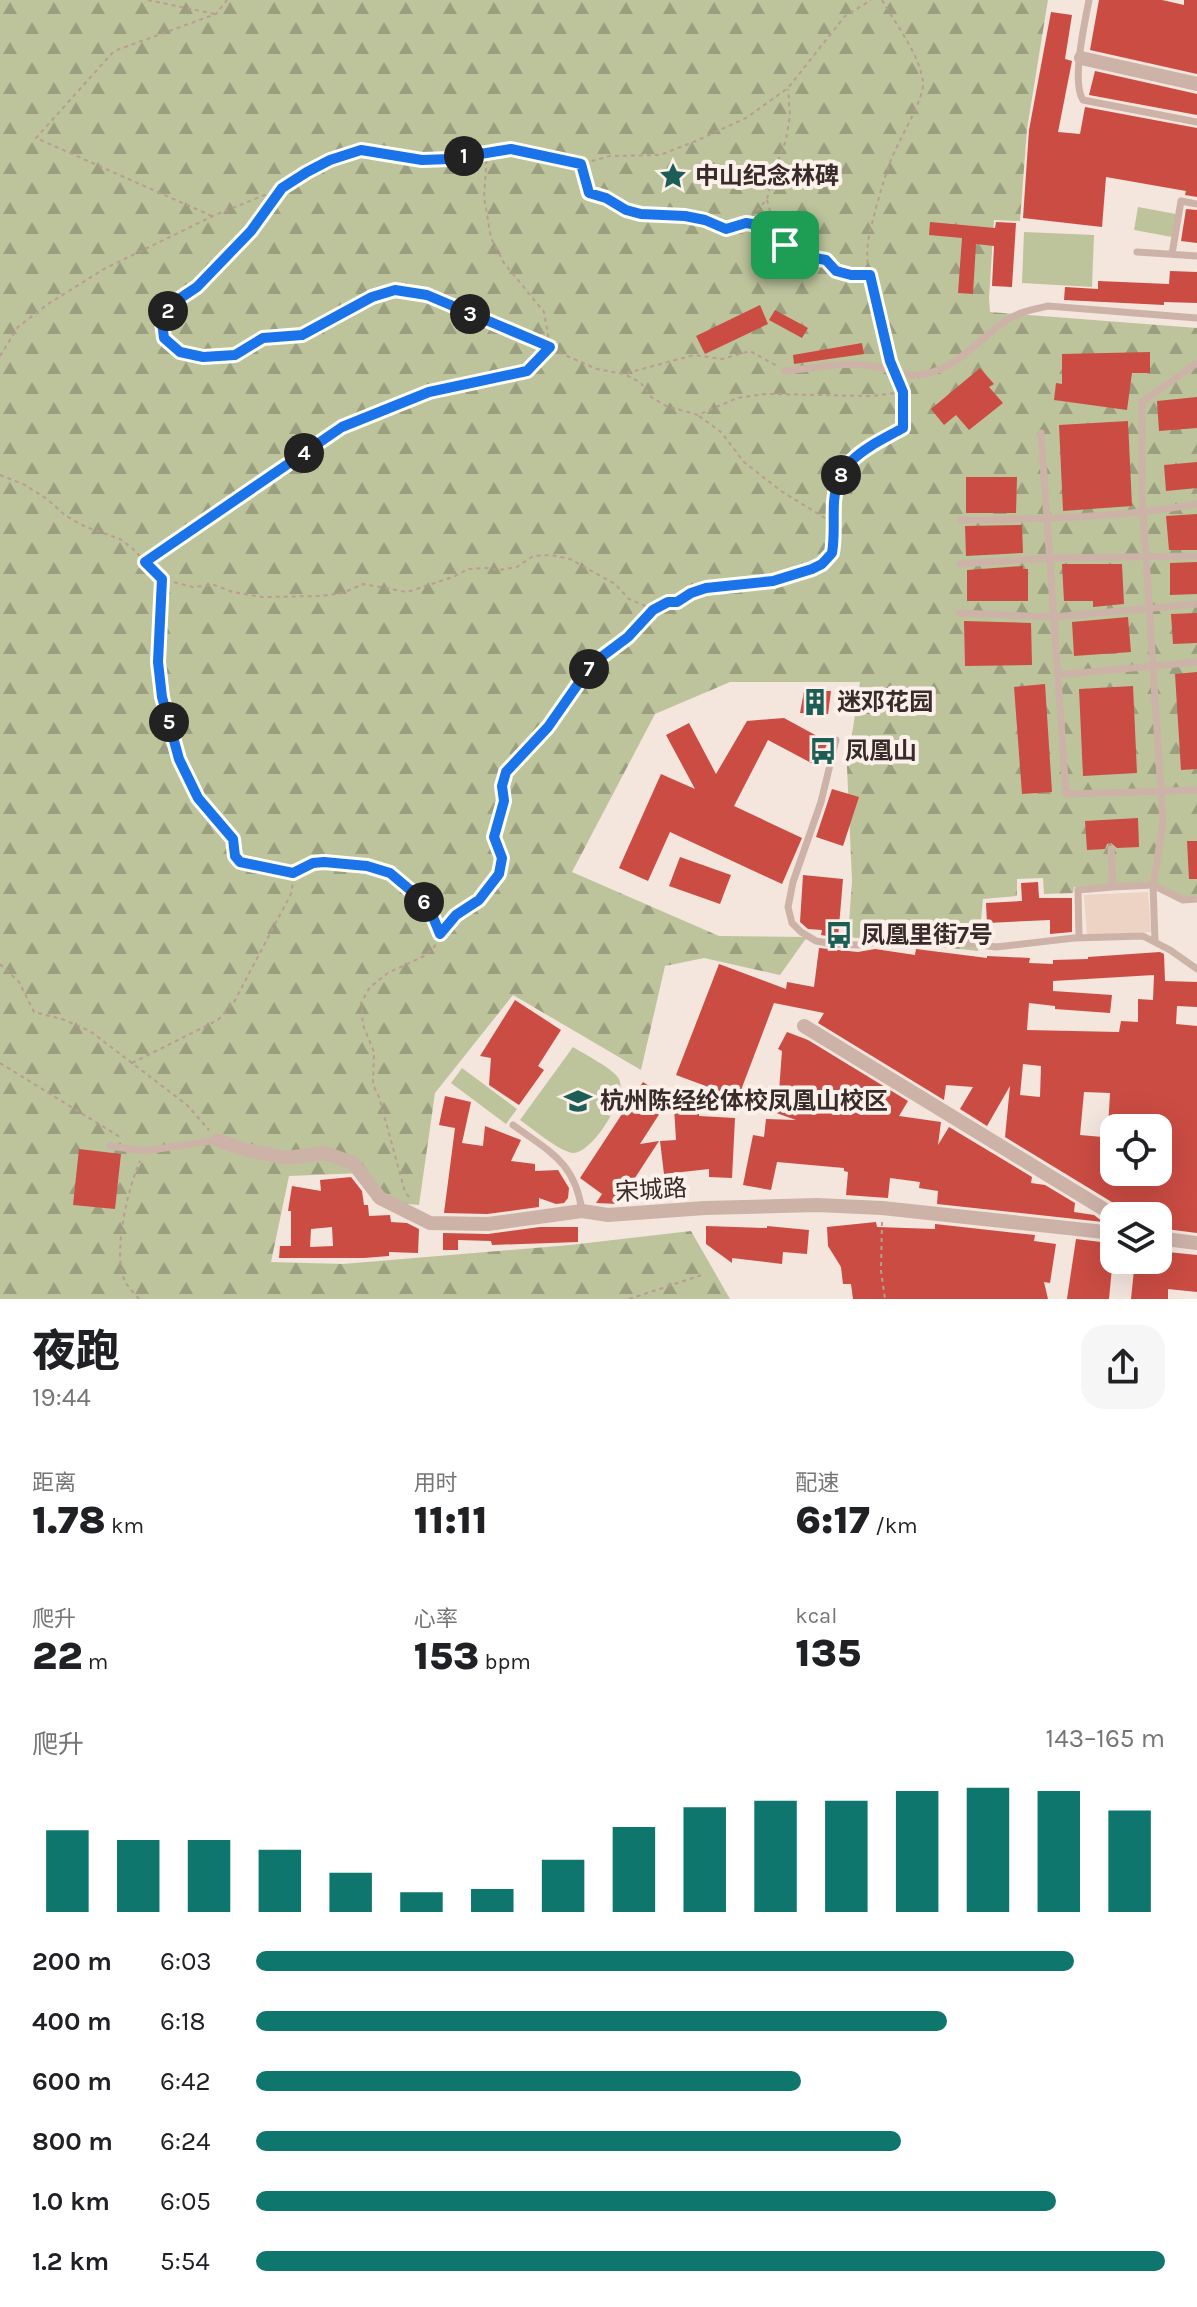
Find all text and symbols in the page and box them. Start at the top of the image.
pin: 1 [444,136,484,176]
text: 1 [460,143,468,169]
place icon: 中山纪念林碑 [658,161,688,191]
place label: 中山纪念林碑 [695,162,839,190]
pin [751,211,819,279]
icon: arrive [763,223,807,267]
pin: 2 [148,291,188,331]
pin: 3 [450,294,490,334]
text: 2 [161,298,175,324]
text: 3 [463,301,477,327]
pin: 4 [284,433,324,473]
text: 4 [297,440,311,466]
pin: 8 [821,455,861,495]
text: 8 [834,462,848,488]
pin: 7 [569,649,609,689]
text: 7 [584,656,594,682]
building icon: 迷邓花园 [800,687,830,717]
place label: 迷邓花园 [837,688,933,716]
pin: 5 [149,702,189,742]
text: 5 [163,709,175,735]
bus stop icon: 凤凰山 [808,736,838,766]
place label: 凤凰山 [845,737,917,765]
pin: 6 [404,882,444,922]
text: 6 [417,889,431,915]
bus stop icon: 凤凰里街7号 [824,920,854,950]
place label: 凤凰里街7号 [861,921,993,949]
school or university icon: 杭州陈经纶体校凤凰山校区 [563,1086,593,1116]
place label: 杭州陈经纶体校凤凰山校区 [600,1087,888,1115]
map controls [1100,1114,1172,1274]
button: locate [1100,1114,1172,1186]
street label: 宋城路 [614,1174,688,1206]
button: layers [1100,1202,1172,1274]
button: share [1081,1325,1165,1409]
text: 夜跑 [32,1326,120,1377]
text: 19:44 [32,1382,91,1413]
text: 距离 [32,1470,76,1496]
text: 用时 [414,1470,458,1496]
text: 配速 [795,1470,839,1496]
text: 1.78 [32,1496,106,1543]
text: 11:11 [414,1496,488,1543]
text: 6:17 [795,1496,870,1543]
text: km [106,1513,144,1539]
text: /km [870,1513,918,1539]
text: kcal [795,1603,837,1629]
text: 爬升 [32,1606,76,1632]
text: 心率 [414,1606,458,1632]
text: 135 [795,1629,861,1676]
text: 22 [32,1632,83,1679]
text: 153 [414,1632,479,1679]
text: m [83,1649,108,1675]
text: bpm [479,1649,531,1675]
text: 143–165 m [1046,1723,1165,1754]
text: 爬升 [32,1729,84,1760]
text: 200 m [32,1946,112,1977]
text: 6:03 [160,1946,212,1977]
text: 400 m [32,2006,112,2037]
text: 6:18 [160,2006,205,2037]
text: 600 m [32,2066,112,2097]
text: 6:42 [160,2066,210,2097]
text: 800 m [32,2126,113,2157]
text: 6:24 [160,2126,210,2157]
text: 1.0 km [32,2186,110,2217]
text: 6:05 [160,2186,211,2217]
text: 1.2 km [32,2246,109,2277]
text: 5:54 [160,2246,210,2277]

